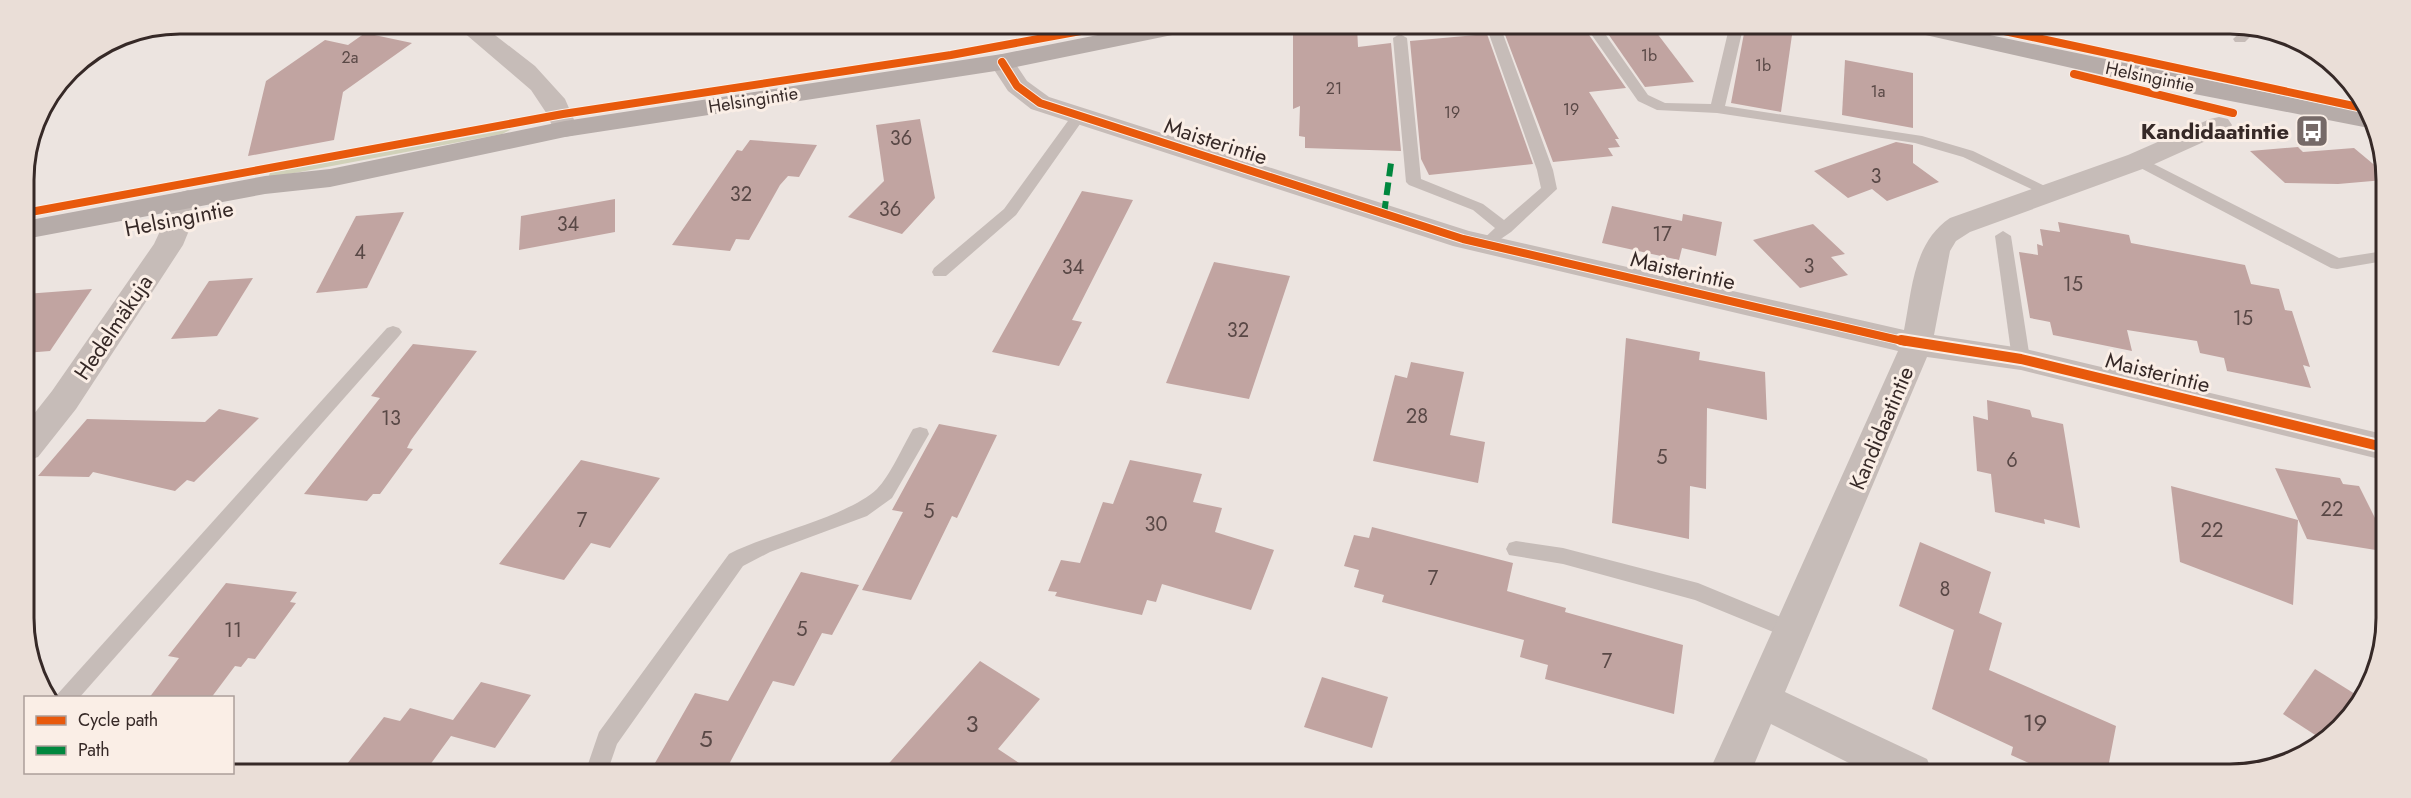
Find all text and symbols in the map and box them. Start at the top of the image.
house number: 1b [1641,44,1657,67]
house number: 2a [342,46,358,69]
house number: 1b [1755,54,1771,77]
street label: Helsingintie [2103,55,2197,99]
house number: 21 [1326,77,1342,100]
street label: Helsingintie [706,80,800,120]
house number: 1a [1871,80,1885,103]
house number: 19 [1563,98,1579,121]
house number: 19 [1444,101,1460,124]
street label: Maisterintie [1160,109,1272,173]
bus stop icon: Kandidaatintie [2294,113,2330,149]
place label: Kandidaatintie [2141,115,2289,147]
house number: 36 [890,124,912,153]
house number: 3 [1871,162,1882,191]
house number: 32 [730,180,752,209]
street label: Helsingintie [122,192,236,244]
house number: 36 [879,195,901,224]
house number: 34 [557,210,580,239]
house number: 17 [1652,220,1672,249]
house number: 4 [354,238,366,267]
street label: Maisterintie [1627,242,1739,298]
house number: 3 [1804,252,1815,281]
house number: 34 [1062,253,1085,282]
street label: Hedelmäkuja [66,268,160,386]
house number: 15 [2063,270,2083,299]
house number: 15 [2233,304,2253,333]
house number: 32 [1227,316,1249,345]
street label: Maisterintie [2102,344,2214,400]
street label: Kandidaatintie [1841,361,1921,495]
house number: 28 [1406,402,1428,431]
house number: 13 [381,404,401,433]
house number: 5 [1656,443,1668,472]
house number: 6 [2006,446,2018,475]
house number: 22 [2321,495,2343,524]
house number: 5 [923,497,935,526]
house number: 7 [577,506,588,535]
house number: 30 [1145,510,1167,539]
house number: 22 [2201,516,2223,545]
house number: 7 [1428,564,1439,593]
house number: 8 [1940,575,1950,604]
house number: 5 [796,615,808,644]
house number: 11 [224,616,242,645]
house number: 7 [1602,647,1613,676]
legend [24,696,234,774]
house number: 19 [2023,705,2047,740]
house number: 3 [965,706,979,741]
text: Cycle path [78,707,158,733]
house number: 5 [699,721,713,756]
text: Path [78,737,110,763]

